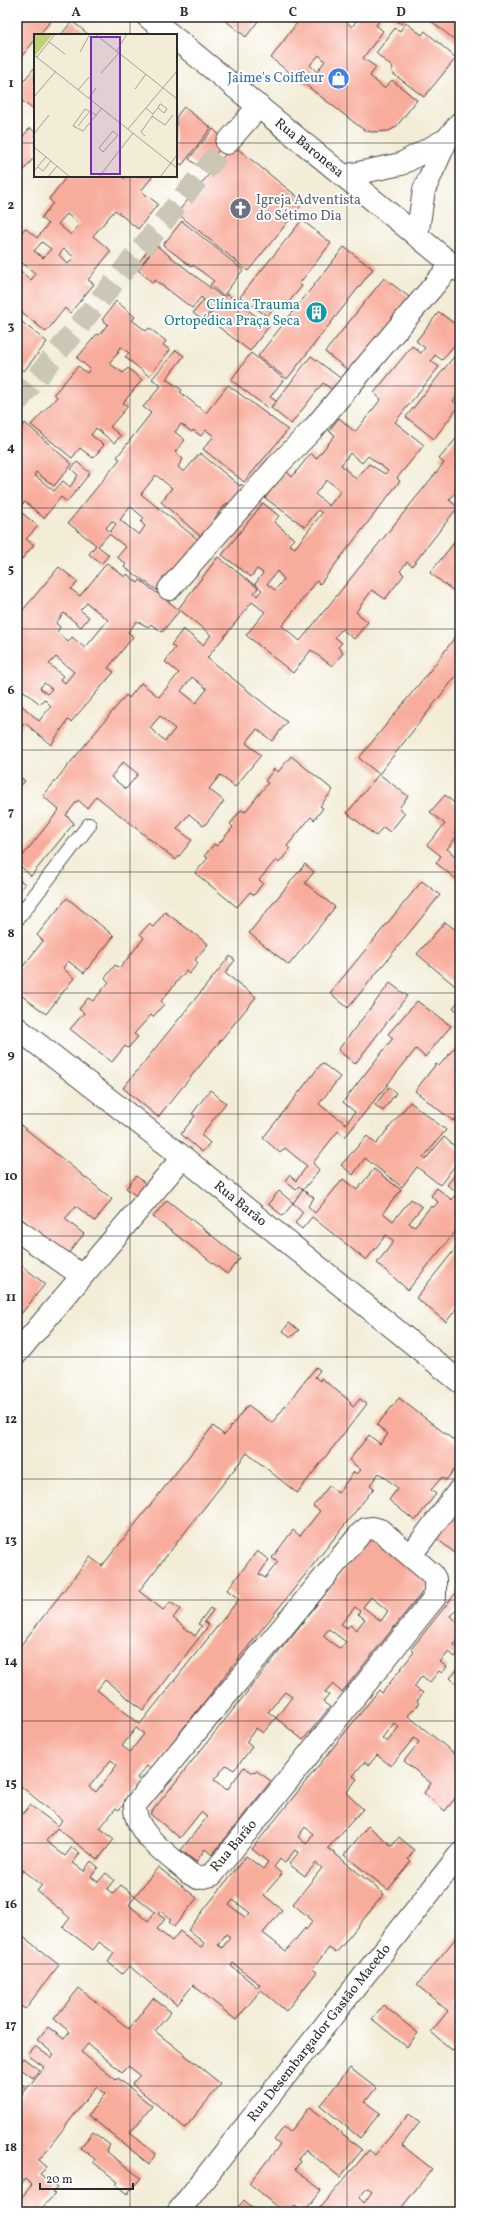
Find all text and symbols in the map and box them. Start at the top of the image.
text: A [71,4,81,22]
text: B [180,4,189,22]
text: C [289,4,297,22]
text: D [396,4,406,22]
inset map [34,34,177,177]
shop icon: Jaime's Coiffeur [326,65,352,91]
place label: Jaime's Coiffeur [227,69,324,88]
text: 1 [8,75,14,93]
street label: Rua Baronesa [271,114,348,182]
place label: Igreja Adventista do Sétimo Dia [256,191,361,226]
church icon: Igreja Adventista do Sétimo Dia [228,195,254,221]
text: 2 [8,197,15,215]
place label: Clínica Trauma Ortopédica Praça Seca [164,296,300,331]
building icon: Clínica Trauma Ortopédica Praça Seca [303,300,329,326]
text: 3 [8,318,15,336]
text: 4 [7,439,15,457]
text: 5 [8,561,14,579]
text: 6 [7,682,15,700]
text: 7 [8,804,14,822]
text: 8 [7,925,15,943]
text: 9 [7,1046,15,1064]
text: 10 [4,1168,18,1186]
street label: Rua Barão [210,1176,271,1231]
text: 11 [6,1289,16,1307]
text: 12 [5,1411,17,1429]
text: 13 [5,1532,17,1550]
text: 14 [4,1653,18,1671]
text: 15 [5,1775,17,1793]
street label: Rua Barão [206,1816,262,1876]
text: 16 [5,1896,17,1914]
street label: Rua Desembargador Gastão Macedo [243,1940,395,2126]
text: 17 [5,2017,17,2035]
text: 18 [5,2139,17,2157]
scale bar [40,2165,133,2191]
text: 20 m [46,2172,73,2188]

